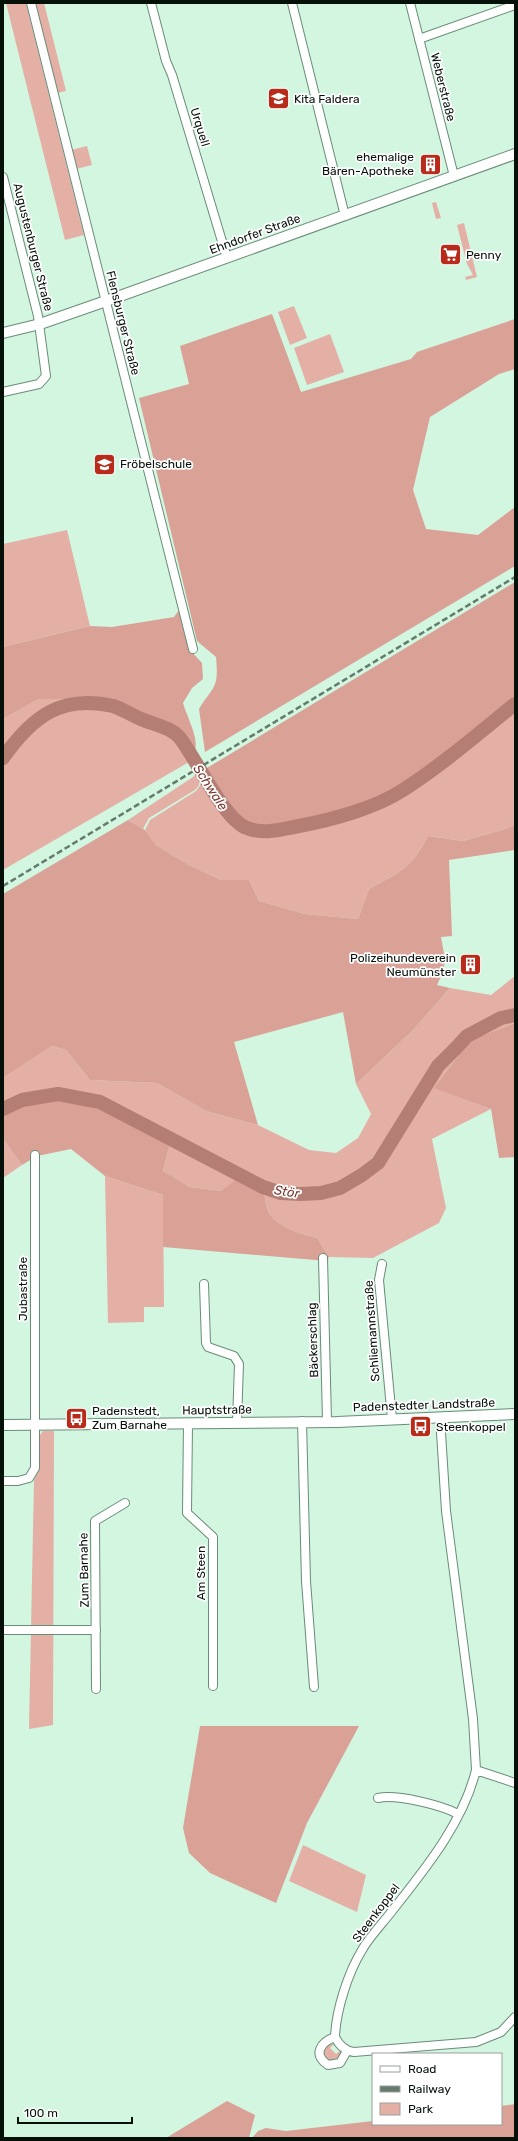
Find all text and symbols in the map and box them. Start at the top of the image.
street label: Weberstraße [428,51,458,123]
school or university icon: Kita Faldera [265,86,291,112]
place label: Kita Faldera [294,92,360,106]
street label: Urquell [187,106,213,148]
place label: ehemalige Bären-Apotheke [322,150,414,178]
building icon: ehemalige Bären-Apotheke [417,151,443,177]
street label: Augustenburger Straße [10,182,56,313]
street label: Ehndorfer Straße [208,211,303,257]
supermarket icon: Penny [437,242,463,268]
place label: Penny [466,248,502,262]
street label: Flensburger Straße [103,269,143,377]
school or university icon: Fröbelschule [91,451,117,477]
place label: Fröbelschule [120,457,192,471]
water label: Schwale [190,762,231,813]
place label: Polizeihundeverein Neumünster [350,951,456,979]
building icon: Polizeihundeverein Neumünster [458,952,484,978]
water label: Stör [273,1182,302,1201]
street label: Jubastraße [16,1257,30,1321]
street label: Schliemannstraße [361,1280,383,1382]
street label: Bäckerschlag [305,1302,321,1378]
street label: Padenstedter Landstraße [353,1396,496,1414]
street label: Hauptstraße [182,1402,252,1418]
place label: Padenstedt, Zum Barnahe [92,1404,167,1432]
bus stop icon: Padenstedt, Zum Barnahe [64,1405,90,1431]
bus stop icon: Steenkoppel [408,1414,434,1440]
place label: Steenkoppel [436,1420,506,1434]
street label: Zum Barnahe [76,1532,92,1608]
street label: Am Steen [194,1546,208,1600]
street label: Steenkoppel [349,1881,403,1945]
legend [372,2053,502,2125]
text: Road [408,2062,436,2076]
text: Railway [408,2082,451,2096]
scale bar [18,2099,132,2125]
text: Park [408,2102,434,2116]
text: 100 m [24,2106,58,2120]

